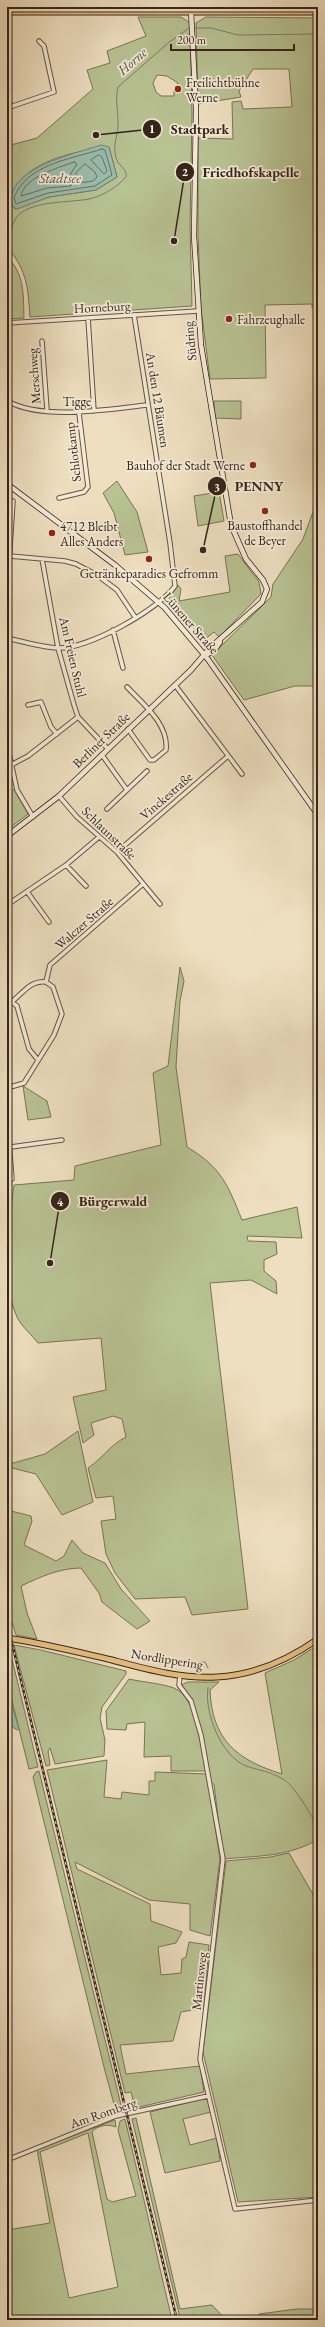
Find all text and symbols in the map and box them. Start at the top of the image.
scale bar [171,26,294,52]
text: 200 m [177,32,207,48]
water label: Horne [113,43,151,79]
place label: Freilichtbühne Werne [186,74,260,106]
marker: Freilichtbühne Werne [173,84,183,94]
callout: Stadtpark [142,116,237,142]
text: Stadtpark [171,120,230,138]
text: 1 [149,121,155,137]
callout: Friedhofskapelle [175,159,308,185]
text: Friedhofskapelle [203,163,300,181]
text: 2 [182,164,189,180]
water label: Stadtsee [38,169,81,187]
street label: Horneburg [73,297,131,317]
place label: Fahrzeughalle [237,311,305,328]
marker: Fahrzeughalle [224,314,234,324]
street label: Südring [179,320,201,362]
street label: Merschweg [24,347,44,405]
street label: An den 12 Bäumen [142,350,174,449]
street label: Tigge [63,393,91,410]
street label: Schlotkamp [61,421,85,483]
place label: Bauhof der Stadt Werne [126,457,245,474]
marker: Bauhof der Stadt Werne [248,460,258,470]
callout: PENNY [207,473,292,499]
text: PENNY [235,477,284,495]
text: 3 [214,479,220,495]
marker: Baustoffhandel de Beyer [260,506,270,516]
place label: Baustoffhandel de Beyer [227,517,303,549]
place label: 4712 Bleibt Alles Anders [59,518,123,550]
marker: 4712 Bleibt Alles Anders [47,528,57,538]
marker: Getränkeparadies Gefromm [144,554,154,564]
place label: Getränkeparadies Gefromm [80,565,218,582]
street label: Lünener Straße [159,589,223,657]
street label: Am Freien Stuhl [55,614,91,699]
street label: Berliner Straße [69,708,133,772]
street label: Vinckestraße [136,768,196,824]
street label: Schlaunstraße [78,803,140,863]
street label: Walczer Straße [51,893,117,953]
callout: Bürgerwald [50,1188,155,1214]
text: Bürgerwald [79,1192,148,1210]
text: 4 [57,1194,64,1210]
street label: Nordlippering [130,1645,205,1673]
street label: Martinsweg [187,1951,211,2011]
street label: Am Romberg [67,2094,139,2133]

